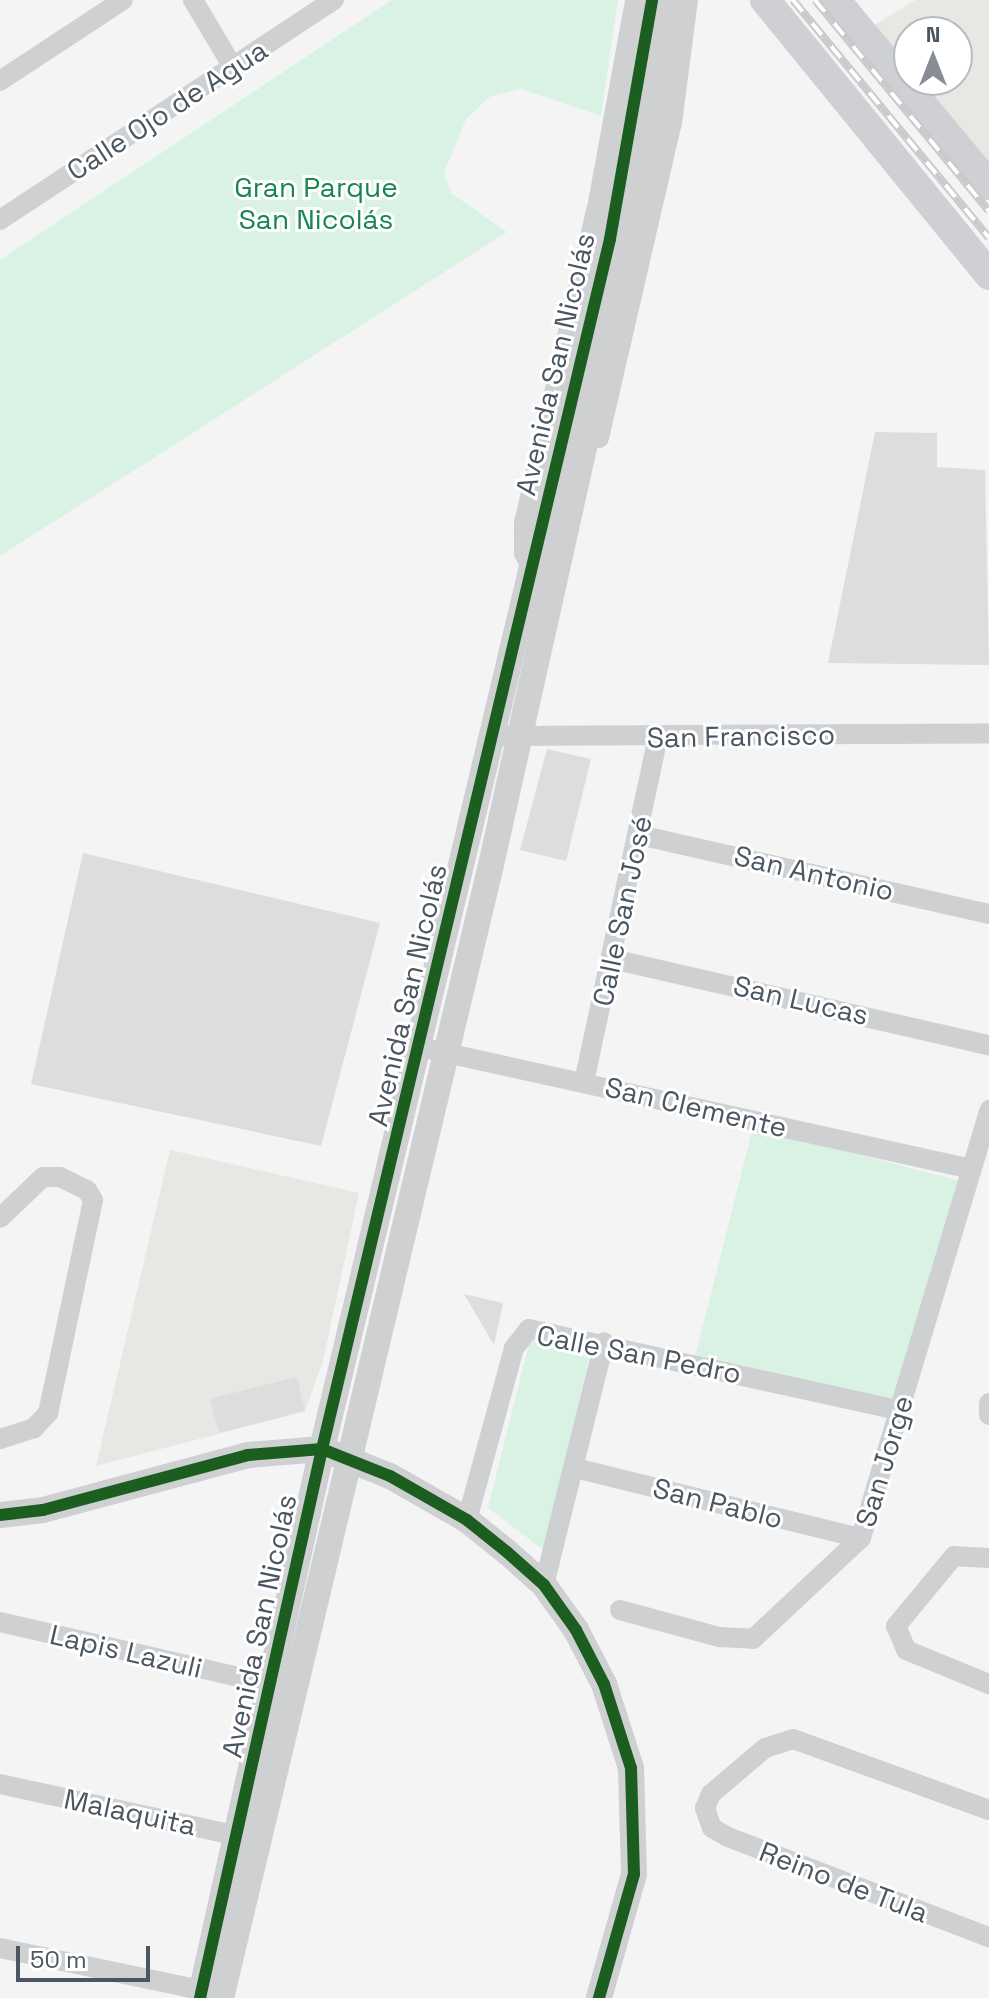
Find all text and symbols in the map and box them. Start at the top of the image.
north arrow [893,16,973,96]
text: N [926,20,940,48]
street label: Calle Ojo de Agua [60,33,274,187]
park label: Gran Parque San Nicolás [234,170,398,236]
street label: Avenida San Nicolás [508,230,602,498]
street label: San Francisco [646,718,836,754]
street label: Calle San José [585,813,659,1009]
street label: San Antonio [731,838,897,908]
street label: Avenida San Nicolás [360,861,454,1129]
street label: San Lucas [730,968,872,1032]
street label: San Clemente [602,1070,790,1144]
street label: Calle San Pedro [534,1318,744,1390]
street label: San Jorge [848,1391,920,1531]
street label: San Pablo [650,1471,786,1535]
street label: Avenida San Nicolás [215,1491,303,1761]
street label: Lapis Lazuli [47,1617,205,1685]
street label: Malaquita [61,1782,199,1842]
street label: Reino de Tula [754,1834,934,1930]
scale bar [20,1930,154,1980]
text: 50 m [30,1944,87,1975]

